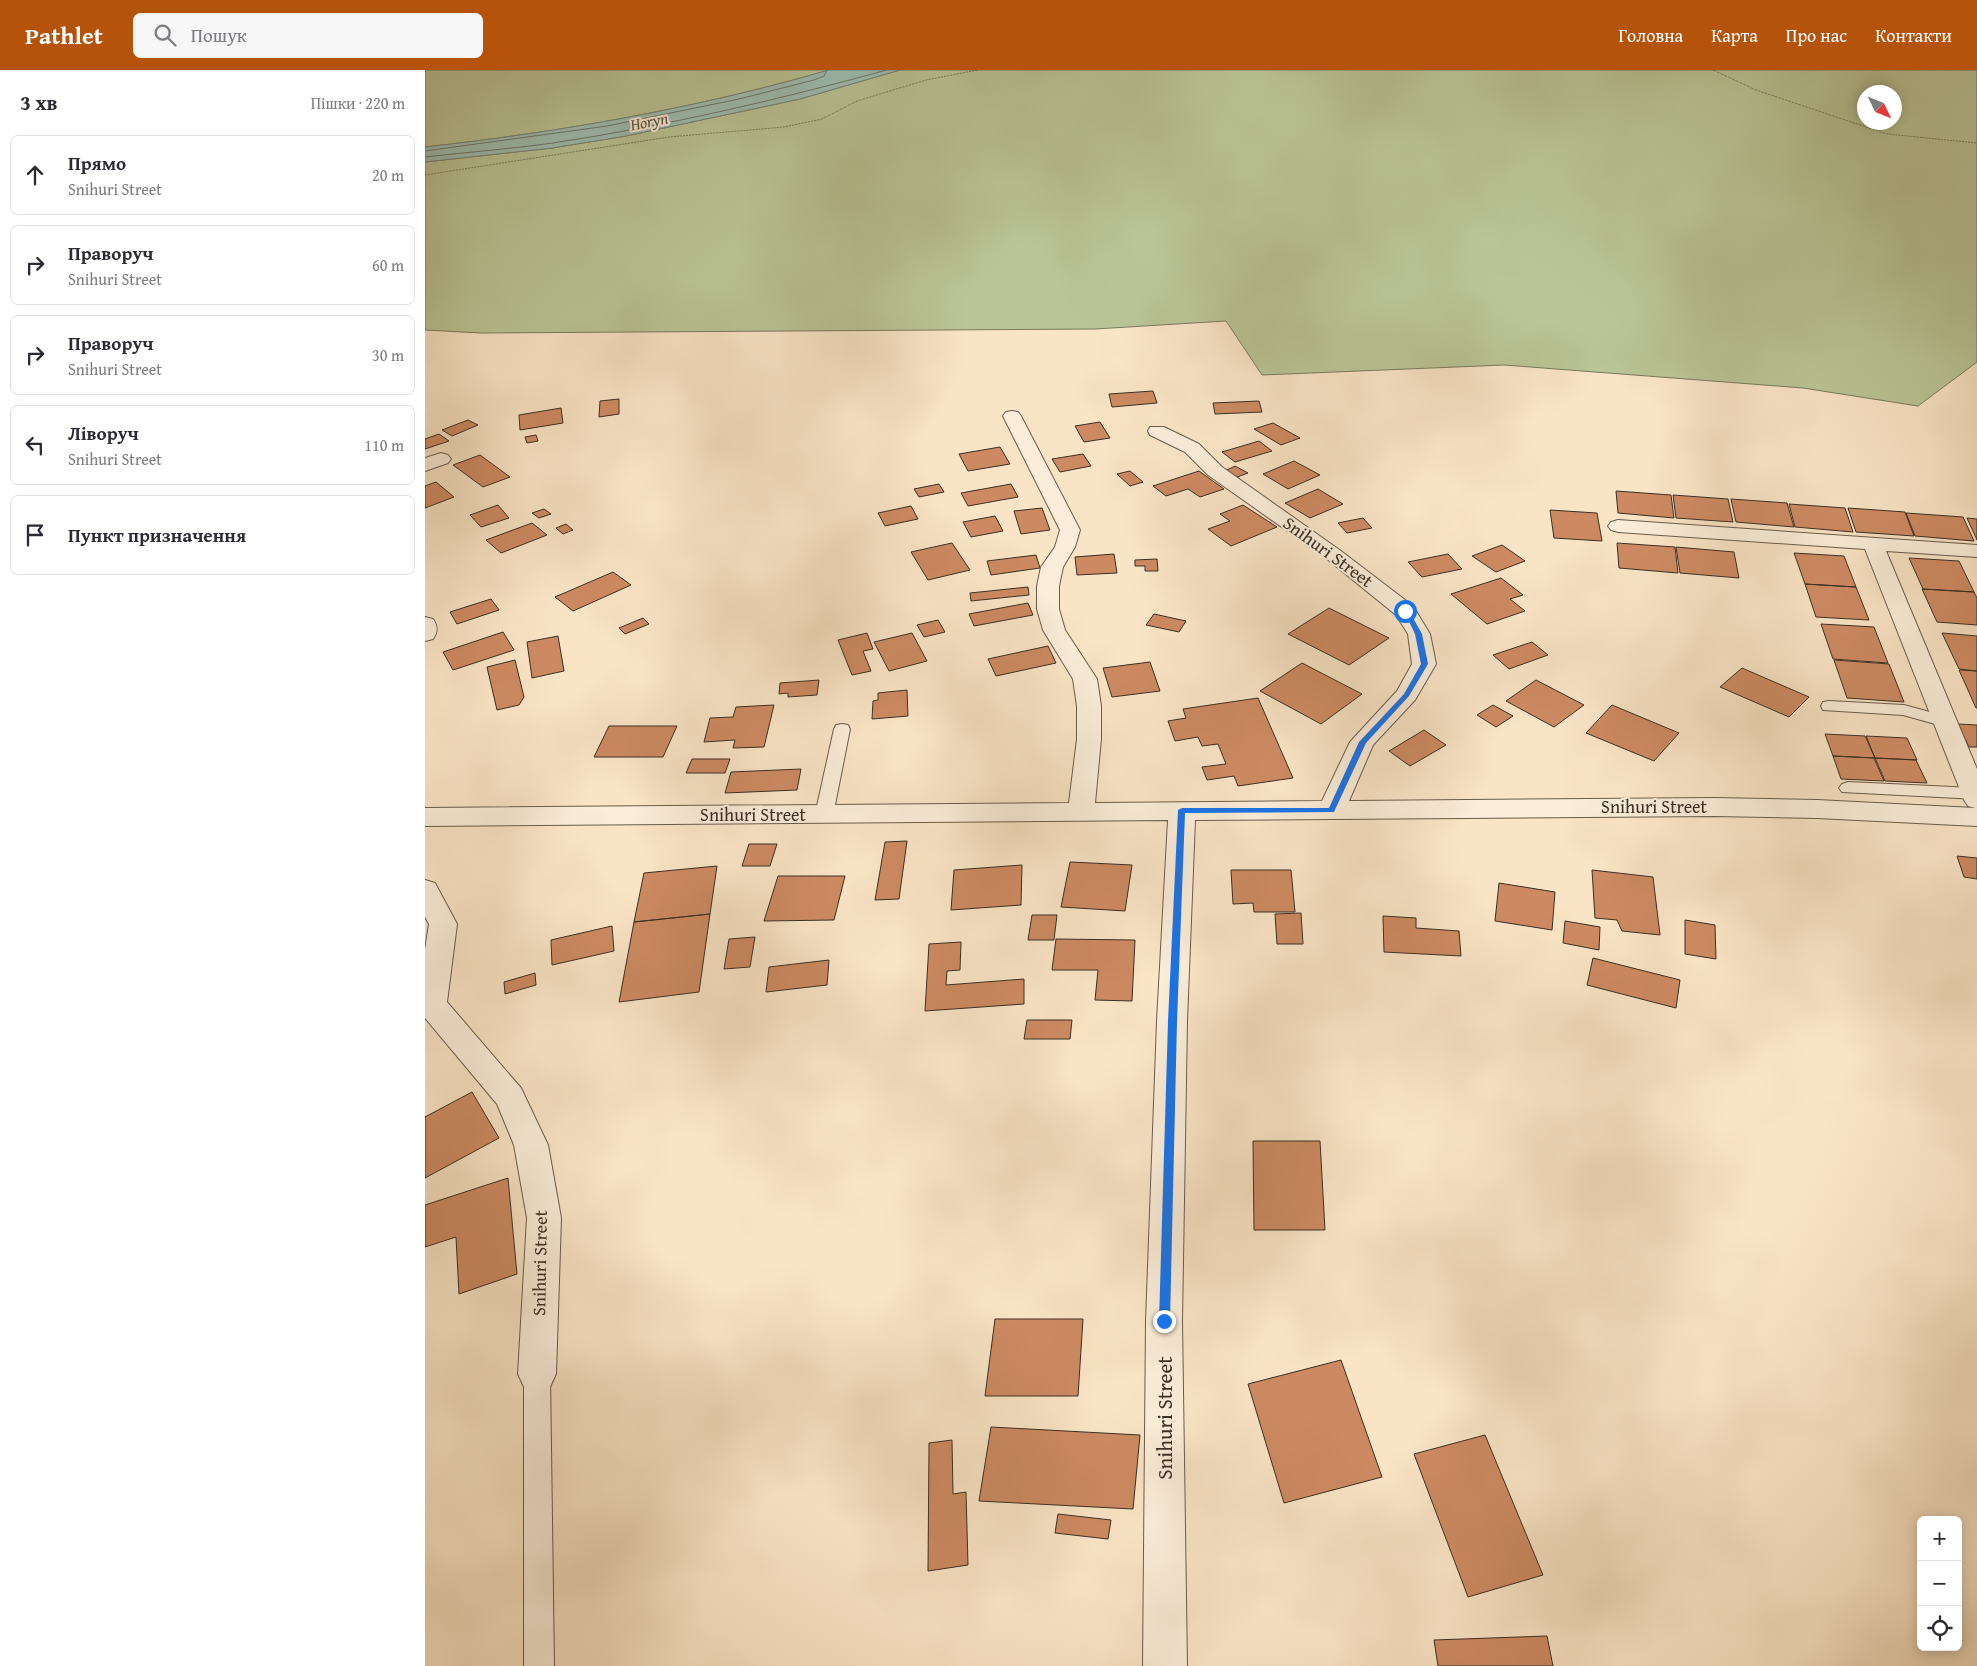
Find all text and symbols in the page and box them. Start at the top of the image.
search box [133,13,483,58]
text: Pathlet [25,18,103,53]
icon: search [151,21,179,49]
text: Пошук [191,21,247,49]
text: Головна [1618,22,1683,49]
text: Карта [1711,22,1758,49]
text: Про нас [1786,22,1847,49]
text: Контакти [1875,22,1952,49]
north arrow [1857,85,1902,130]
text: 3 хв [20,87,58,118]
text: Пішки · 220 m [311,91,405,115]
water label: Horyn [627,106,670,137]
text: Прямо [68,149,126,177]
icon: ahead [21,161,49,189]
text: 20 m [372,163,404,187]
text: Snihuri Street [68,177,162,201]
text: Праворуч [68,239,153,267]
icon: right [21,251,49,279]
text: 60 m [372,253,404,277]
text: Snihuri Street [68,267,162,291]
text: Праворуч [68,329,153,357]
icon: right [21,341,49,369]
text: 30 m [372,343,404,367]
text: Snihuri Street [68,357,162,381]
text: Ліворуч [68,419,139,447]
icon: left [21,431,49,459]
text: 110 m [364,433,404,457]
text: Snihuri Street [68,447,162,471]
street label: Snihuri Street [1278,510,1380,594]
icon: arrive [21,521,49,549]
text: Пункт призначення [68,521,246,549]
route start [1394,600,1417,623]
street label: Snihuri Street [1601,793,1708,820]
street label: Snihuri Street [700,801,807,828]
street label: Snihuri Street [525,1209,554,1316]
route end [1153,1310,1176,1333]
street label: Snihuri Street [1149,1356,1180,1480]
map controls [1917,1516,1962,1651]
button: + [1917,1516,1962,1561]
button: − [1917,1561,1962,1606]
button: locate [1917,1606,1962,1651]

